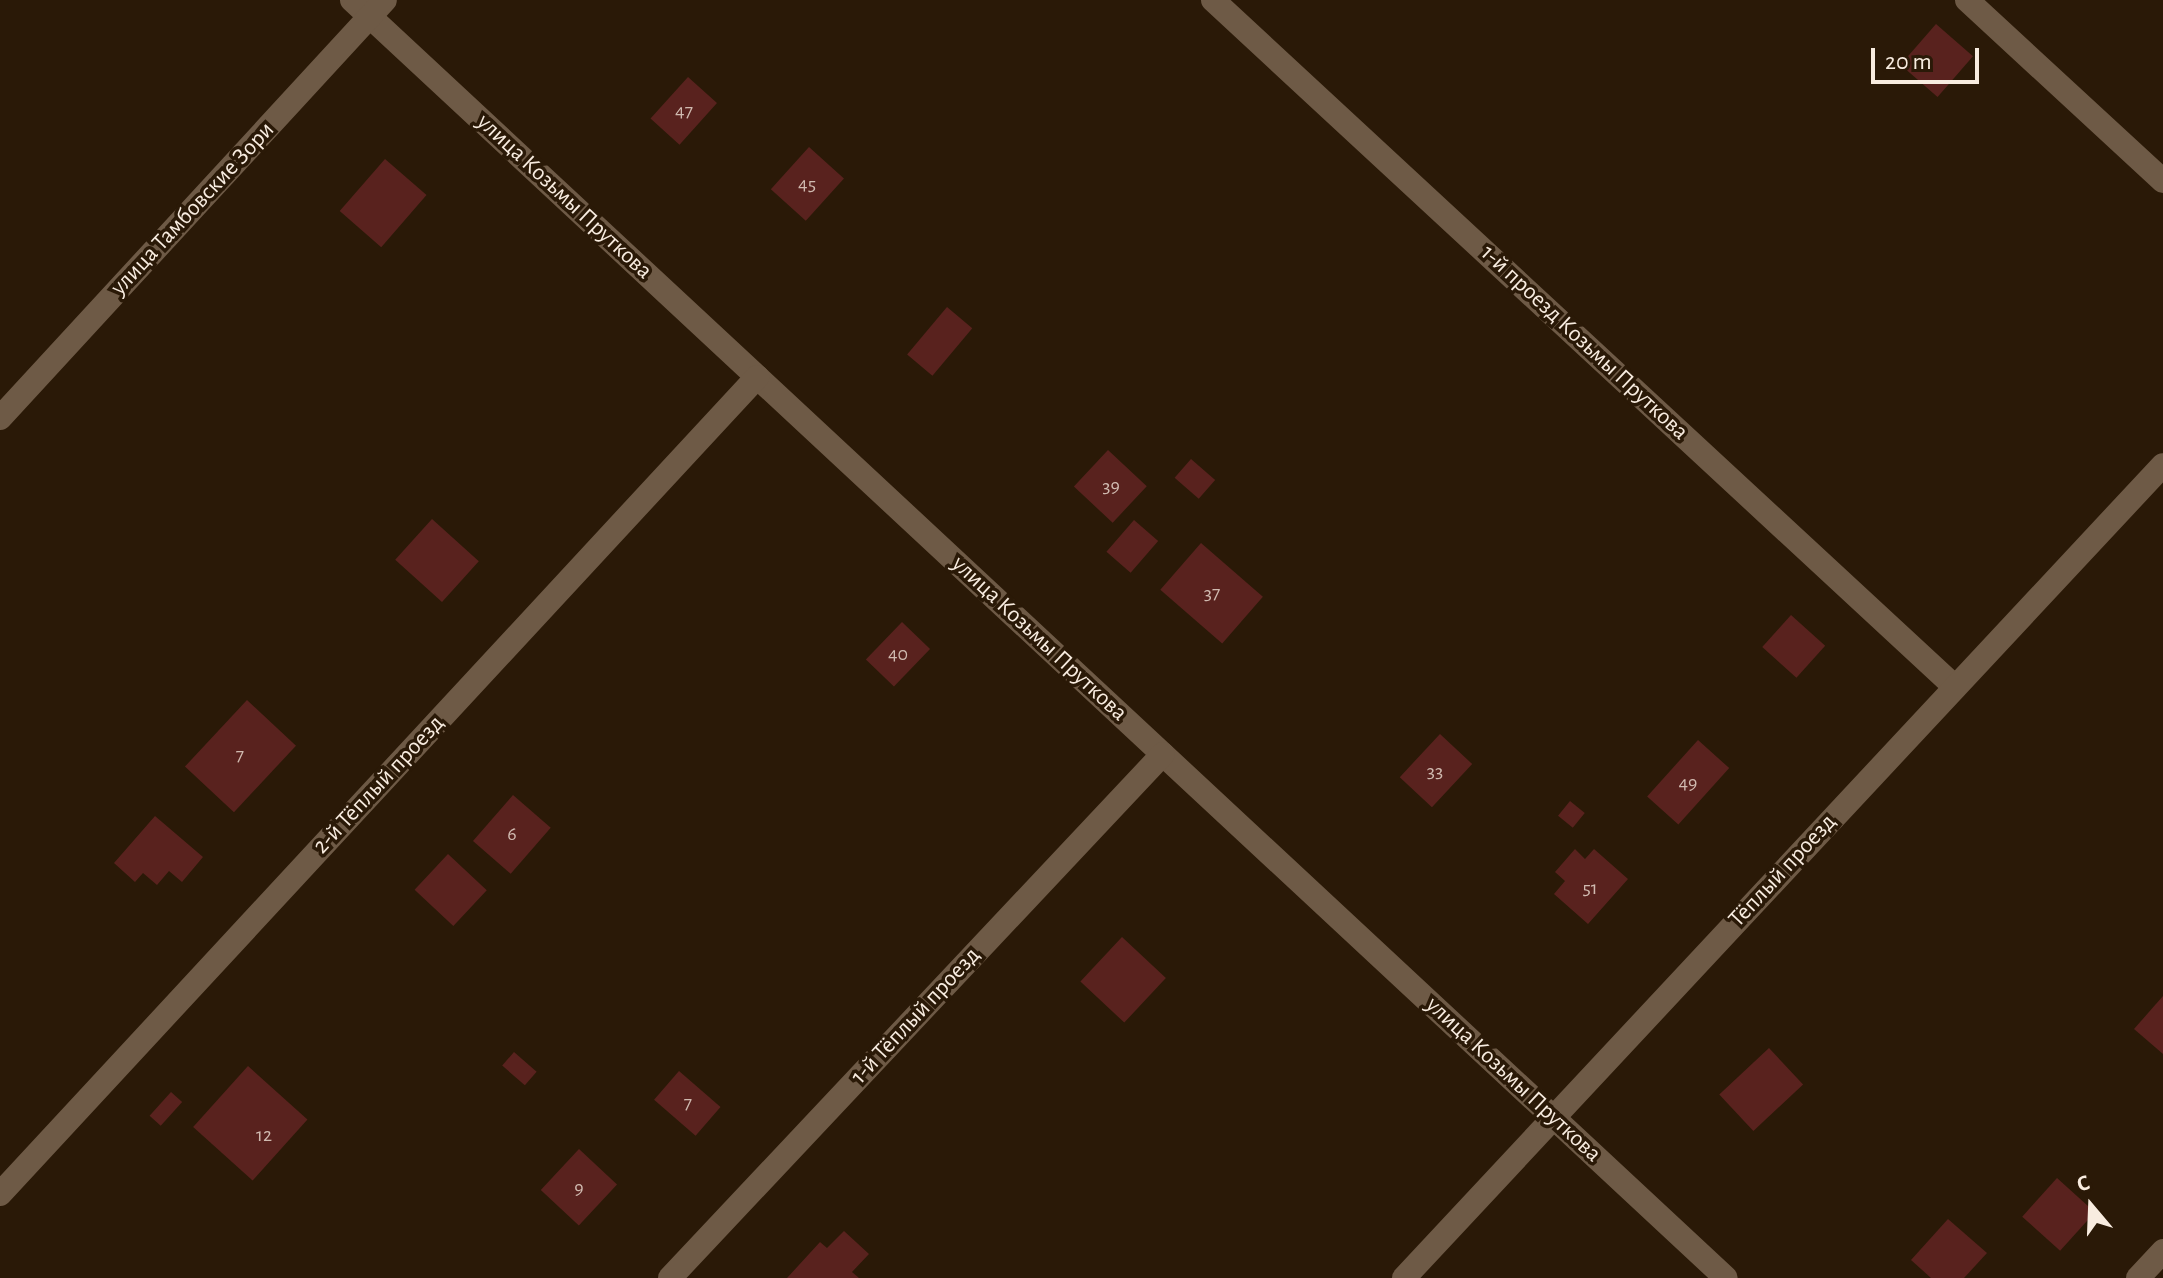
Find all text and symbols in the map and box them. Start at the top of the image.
scale bar [1875,32,1983,82]
text: 20 m [1885,50,1932,74]
house number: 47 [675,99,693,123]
street label: улица Козьмы Пруткова [470,108,658,286]
street label: улица Тамбовские Зори [105,116,281,302]
house number: 45 [798,172,816,196]
street label: 1-й проезд Козьмы Пруткова [1474,239,1694,447]
house number: 39 [1102,474,1120,498]
street label: улица Козьмы Пруткова [945,550,1133,728]
house number: 37 [1204,581,1220,605]
house number: 40 [888,642,908,666]
street label: 2-й Тёплый проезд [307,710,451,860]
house number: 7 [236,743,244,767]
house number: 33 [1427,759,1443,783]
house number: 49 [1678,771,1698,795]
street label: Тёплый проезд [1723,808,1843,934]
house number: 6 [507,822,517,846]
house number: 51 [1582,876,1598,900]
street label: 1-й Тёплый проезд [845,942,987,1090]
street label: улица Козьмы Пруткова [1419,991,1607,1169]
house number: 7 [684,1091,692,1115]
house number: 12 [256,1123,272,1147]
north arrow [2051,1166,2131,1246]
text: С [2074,1171,2093,1196]
house number: 9 [574,1176,584,1200]

